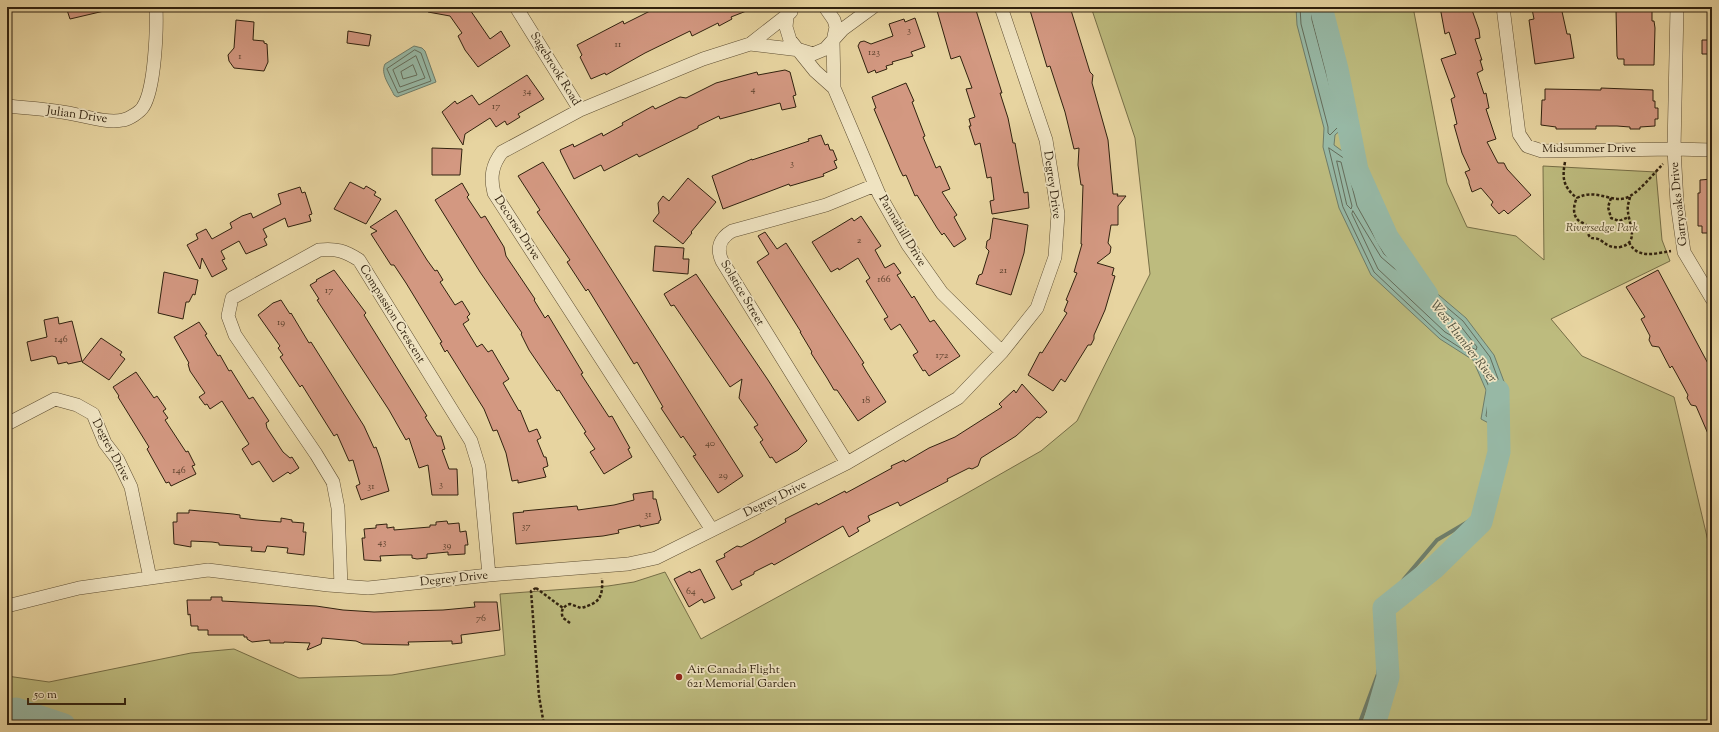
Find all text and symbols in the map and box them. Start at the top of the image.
house number: 3 [907,23,911,38]
street label: Sagebrook Road [525,29,585,110]
house number: 11 [615,37,622,52]
house number: 123 [868,45,880,60]
house number: 1 [238,49,242,64]
house number: 4 [750,82,756,97]
house number: 34 [522,84,532,99]
house number: 17 [492,99,500,114]
street label: Julian Drive [44,102,109,128]
street label: Midsummer Drive [1542,140,1636,158]
street label: Degrey Drive [1038,150,1066,220]
house number: 3 [790,156,794,171]
street label: Garryoaks Drive [1666,161,1692,247]
street label: Decorso Drive [489,192,545,264]
street label: Pannahill Drive [874,192,931,270]
park label: Riversedge Park [1566,219,1639,237]
house number: 2 [857,233,862,248]
street label: Solstice Street [715,257,769,329]
street label: Compassion Crescent [354,261,430,367]
house number: 21 [999,263,1008,278]
house number: 166 [877,272,891,287]
house number: 17 [325,283,333,298]
water label: West Humber River [1425,297,1501,387]
house number: 19 [277,315,285,330]
house number: 146 [54,332,68,347]
house number: 172 [936,348,949,363]
house number: 18 [862,393,870,408]
street label: Degrey Drive [87,416,135,485]
house number: 40 [705,436,715,451]
house number: 146 [172,463,186,478]
house number: 29 [718,468,728,483]
street label: Degrey Drive [740,476,810,522]
house number: 3 [439,477,443,492]
house number: 31 [367,479,375,494]
house number: 31 [644,507,652,522]
house number: 37 [521,519,531,534]
house number: 43 [377,535,387,550]
house number: 39 [443,538,452,553]
street label: Degrey Drive [419,566,489,592]
house number: 64 [686,584,696,599]
house number: 76 [476,611,486,626]
place label: Air Canada Flight 621 Memorial Garden [687,661,796,693]
marker: Air Canada Flight 621 Memorial Garden [674,672,684,682]
scale bar [28,680,125,706]
text: 50 m [33,686,57,704]

